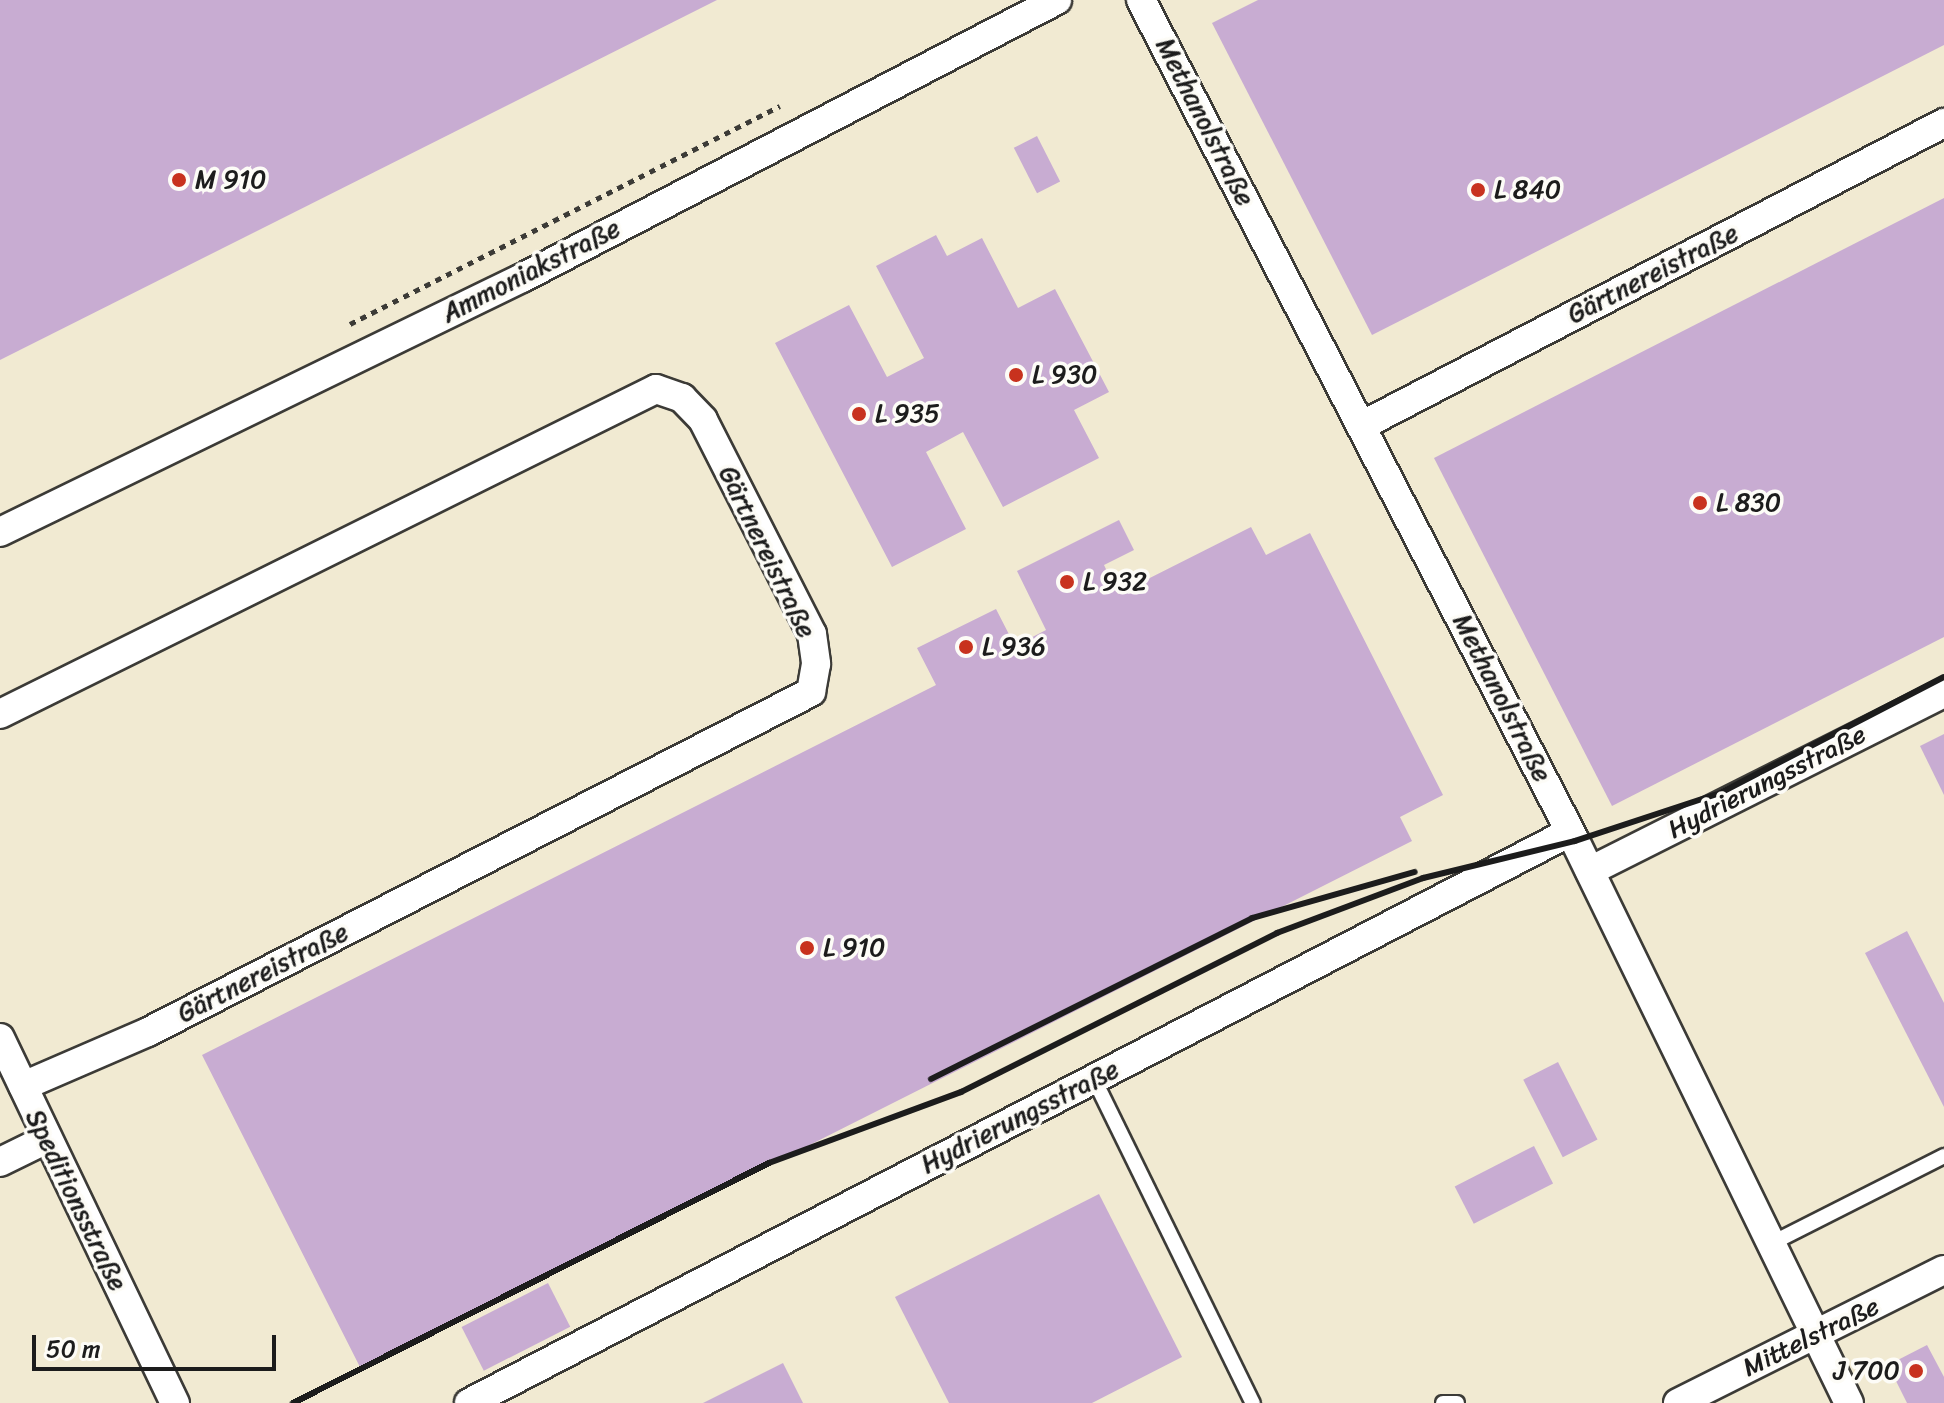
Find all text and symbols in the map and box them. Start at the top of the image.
street label: Methanolstraße [1149,33,1261,211]
place label: M 910 [195,164,267,196]
marker: M 910 [170,171,188,189]
place label: L 840 [1494,174,1561,206]
marker: L 840 [1469,181,1487,199]
street label: Ammoniakstraße [437,213,625,329]
street label: Gärtnereistraße [1562,218,1744,330]
place label: L 930 [1032,359,1097,391]
marker: L 930 [1007,366,1025,384]
place label: L 935 [875,398,940,430]
marker: L 935 [850,405,868,423]
street label: Gärtnereistraße [712,461,822,643]
place label: L 830 [1716,487,1781,519]
marker: L 830 [1691,494,1709,512]
place label: L 932 [1083,566,1147,598]
marker: L 932 [1058,573,1076,591]
street label: Methanolstraße [1446,609,1558,787]
place label: L 936 [982,631,1046,663]
marker: L 936 [957,638,975,656]
street label: Hydrierungsstraße [1663,719,1871,845]
street label: Gärtnereistraße [172,917,354,1029]
place label: L 910 [823,932,885,964]
marker: L 910 [798,939,816,957]
street label: Hydrierungsstraße [916,1054,1124,1180]
street label: Speditionsstraße [19,1104,133,1296]
street label: Mittelstraße [1738,1291,1884,1383]
scale bar [36,1319,280,1369]
text: 50 m [46,1328,101,1370]
place label: J 700 [1833,1355,1900,1387]
marker: J 700 [1907,1362,1925,1380]

